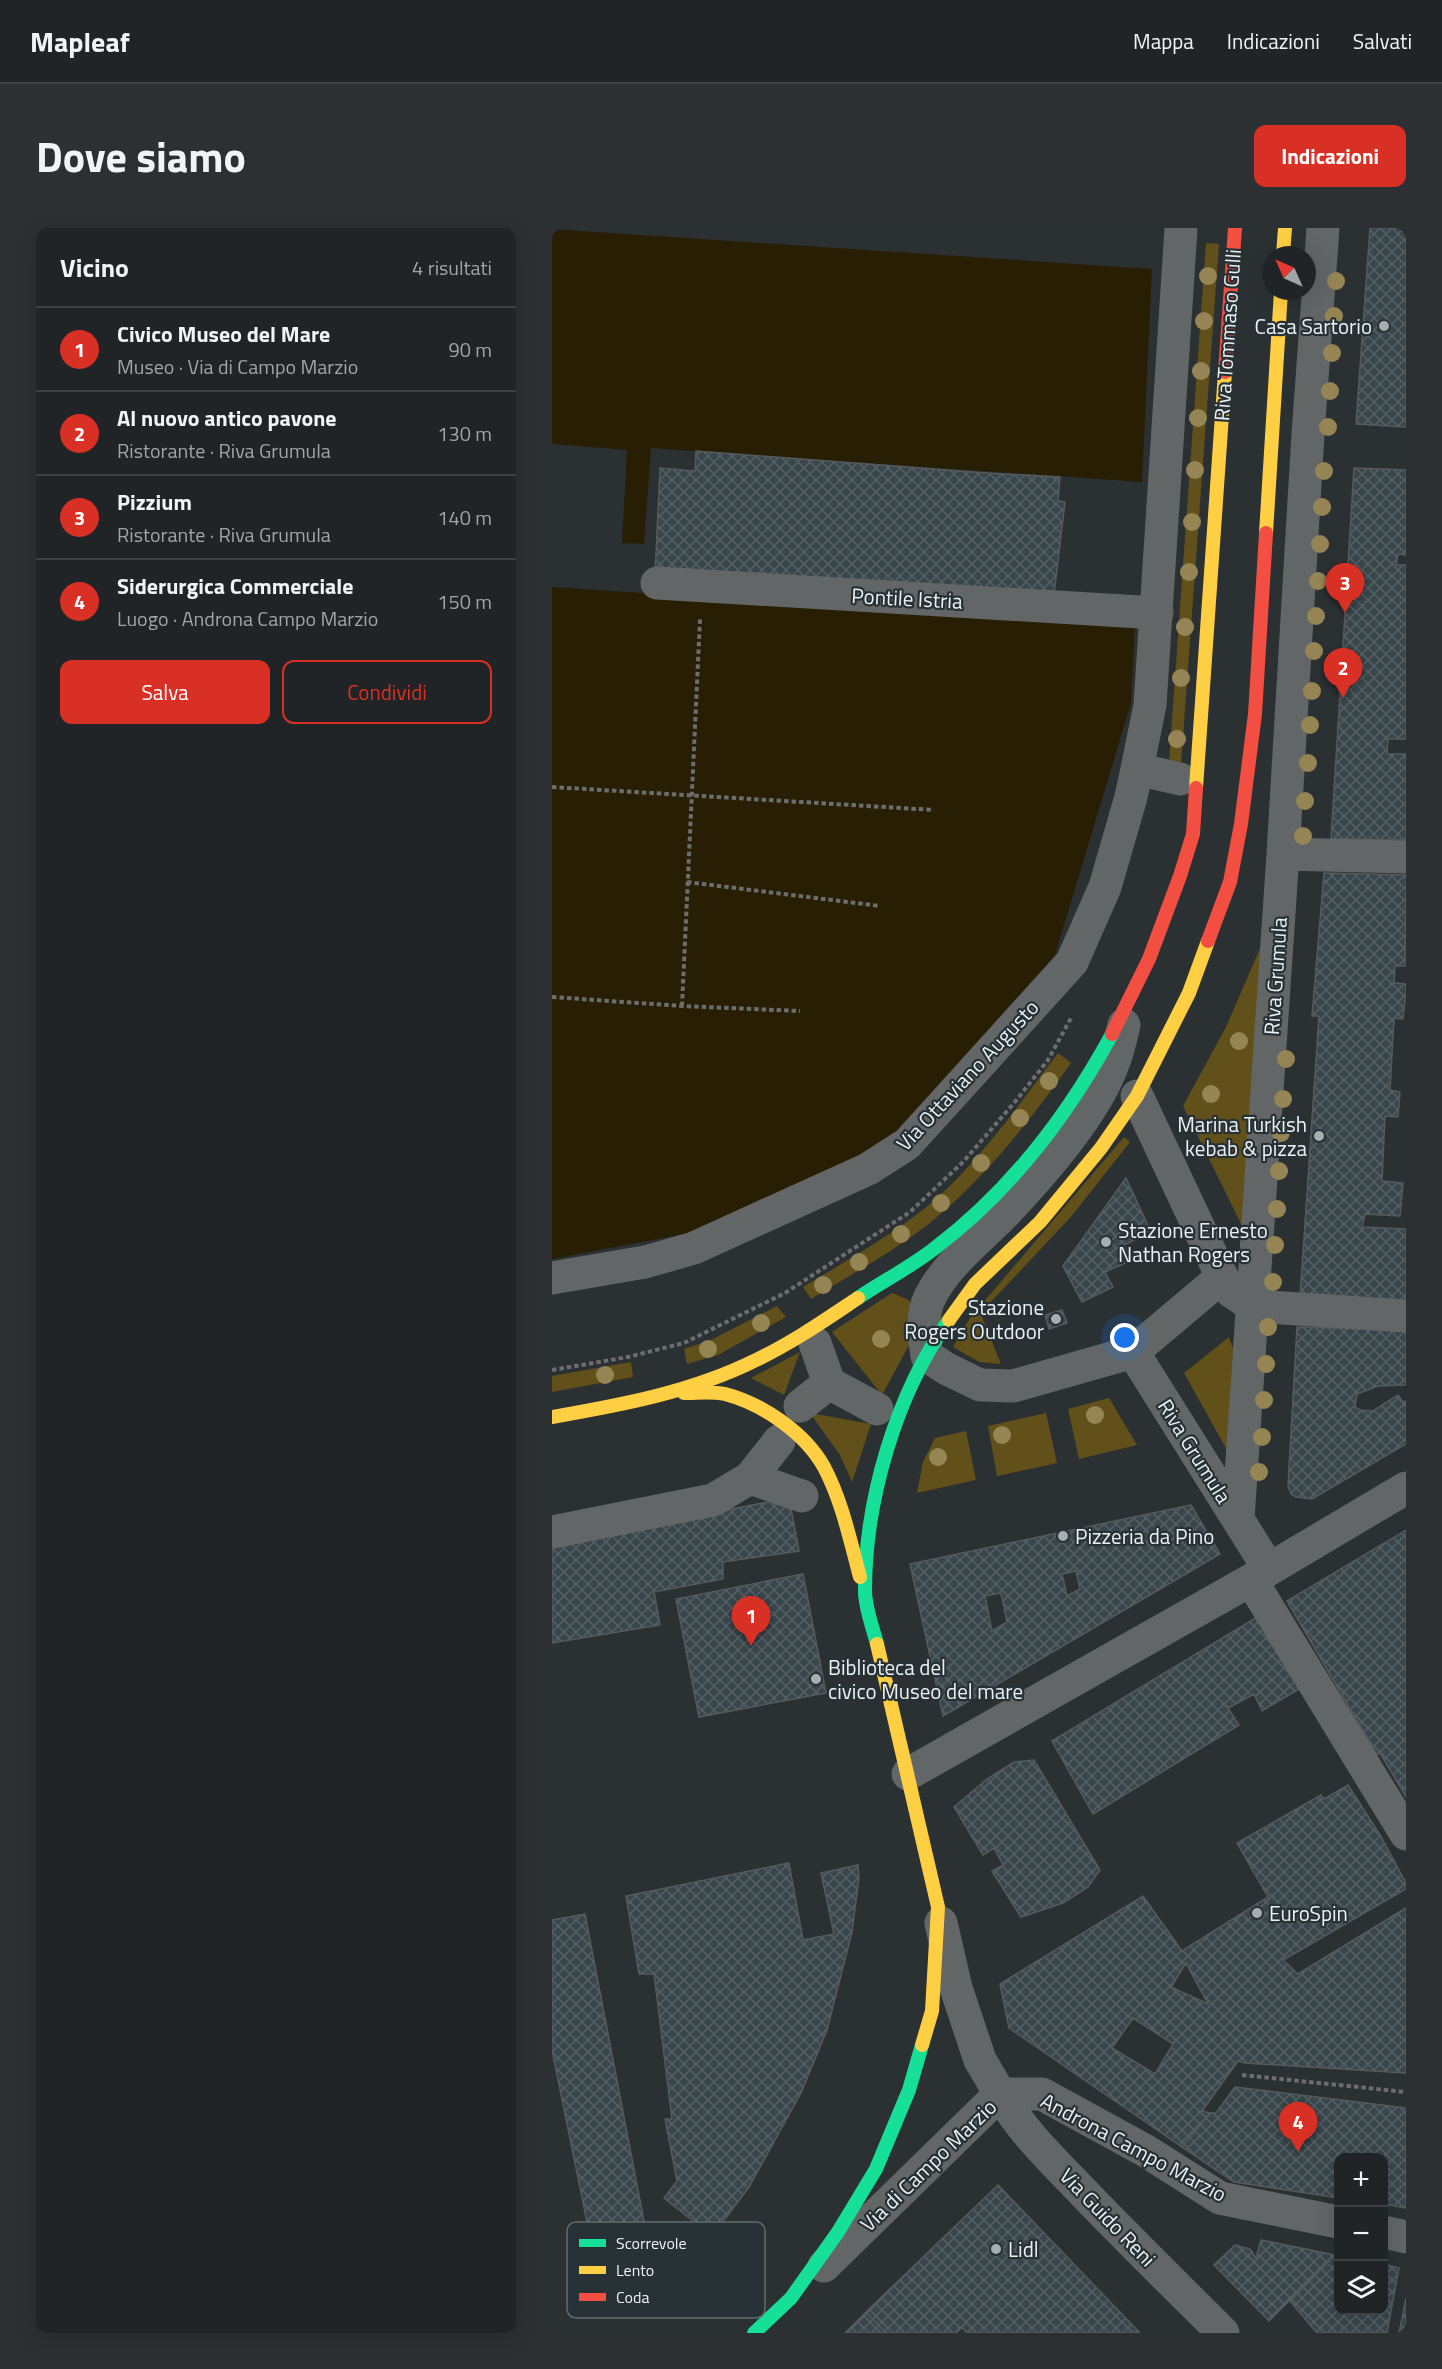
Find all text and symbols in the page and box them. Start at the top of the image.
text: Mapleaf [30,20,130,63]
text: Mappa [1133,25,1194,57]
text: Indicazioni [1227,25,1320,57]
text: Salvati [1353,25,1412,57]
text: Dove siamo [36,124,246,188]
button: Indicazioni [1254,125,1406,187]
north arrow [1262,246,1316,300]
text: Vicino [60,248,129,287]
street label: Riva Tommaso Gulli [1205,248,1249,422]
text: 4 risultati [412,252,492,283]
place label: Casa Sartorio [1255,310,1372,342]
text: Civico Museo del Mare [117,317,330,351]
marker: Casa Sartorio [1377,319,1391,333]
text: 1 [74,334,85,365]
text: 90 m [448,334,492,365]
text: Museo · Via di Campo Marzio [117,351,358,382]
text: Al nuovo antico pavone [117,401,337,435]
text: 2 [74,418,85,449]
text: 130 m [437,418,492,449]
text: Ristorante · Riva Grumula [117,435,331,466]
text: Pizzium [117,485,192,519]
text: 3 [74,502,85,533]
text: 140 m [437,502,492,533]
text: Ristorante · Riva Grumula [117,519,331,550]
pin: 3 [1326,564,1364,613]
text: Siderurgica Commerciale [117,569,353,603]
street label: Pontile Istria [851,579,964,617]
text: 4 [74,586,85,617]
text: 150 m [437,586,492,617]
text: Luogo · Androna Campo Marzio [117,603,378,634]
pin: 2 [1324,648,1362,698]
button: Salva [60,660,270,724]
button: Condividi [282,660,492,724]
street label: Riva Grumula [1255,916,1295,1036]
street label: Via Ottaviano Augusto [888,992,1046,1158]
place label: Marina Turkish kebab & pizza [1177,1108,1307,1164]
marker: Marina Turkish kebab & pizza [1312,1129,1326,1143]
place label: Stazione Ernesto Nathan Rogers [1118,1214,1268,1270]
marker: Stazione Ernesto Nathan Rogers [1099,1235,1113,1249]
place label: Stazione Rogers Outdoor [904,1291,1044,1347]
marker: Stazione Rogers Outdoor [1049,1312,1063,1326]
your location [1110,1323,1139,1352]
street label: Riva Grumula [1150,1392,1240,1510]
place label: Pizzeria da Pino [1075,1520,1214,1552]
marker: Pizzeria da Pino [1056,1529,1070,1543]
pin: 1 [732,1596,770,1646]
place label: Biblioteca del civico Museo del mare [828,1651,1023,1707]
marker: Biblioteca del civico Museo del mare [809,1672,823,1686]
place label: EuroSpin [1269,1897,1348,1929]
marker: EuroSpin [1250,1906,1264,1920]
street label: Androna Campo Marzio [1035,2084,1233,2210]
street label: Via di Campo Marzio [852,2091,1004,2239]
pin: 4 [1278,2102,1318,2152]
map controls [1334,2153,1388,2315]
button: + [1334,2153,1388,2207]
street label: Via Guido Reni [1052,2160,1164,2274]
button: − [1334,2207,1388,2261]
legend [567,2222,765,2318]
text: Scorrevole [616,2231,687,2255]
place label: Lidl [1008,2233,1039,2265]
marker: Lidl [989,2242,1003,2256]
text: Lento [616,2258,654,2282]
button: layers [1334,2261,1388,2315]
text: Coda [616,2285,649,2309]

